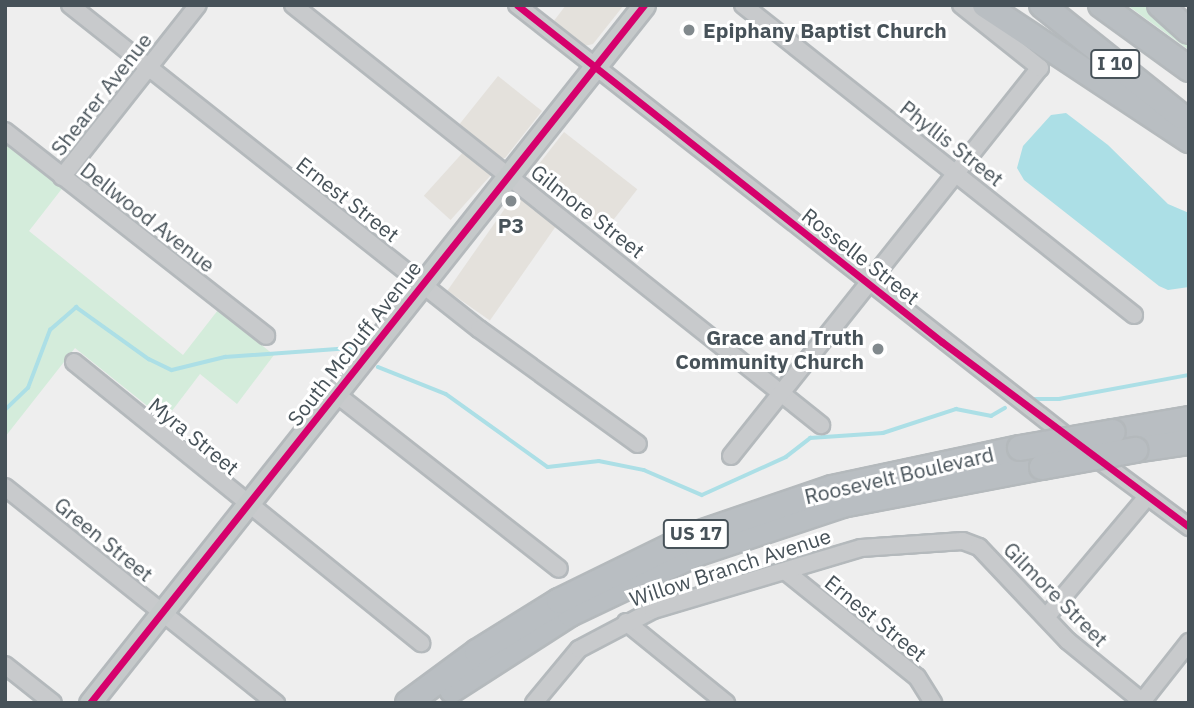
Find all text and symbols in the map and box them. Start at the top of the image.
place label: Epiphany Baptist Church [703,17,947,43]
marker: Epiphany Baptist Church [681,22,697,38]
street label: Shearer Avenue [45,28,157,160]
road number: I 10 [1089,48,1141,80]
street label: Phyllis Street [895,95,1009,191]
street label: Ernest Street [292,151,404,247]
street label: Dellwood Avenue [76,157,220,277]
street label: Gilmore Street [526,159,650,263]
marker: P3 [503,193,519,209]
street label: Rosselle Street [797,202,925,310]
place label: P3 [498,212,524,238]
street label: South McDuff Avenue [282,255,426,431]
place label: Grace and Truth Community Church [675,324,864,374]
marker: Grace and Truth Community Church [870,341,886,357]
street label: Myra Street [144,392,244,480]
street label: Roosevelt Boulevard [802,441,996,509]
street label: Green Street [50,492,158,586]
road number: US 17 [663,519,729,550]
street label: Willow Branch Avenue [626,523,834,611]
street label: Gilmore Street [999,537,1113,651]
street label: Ernest Street [820,569,932,667]

